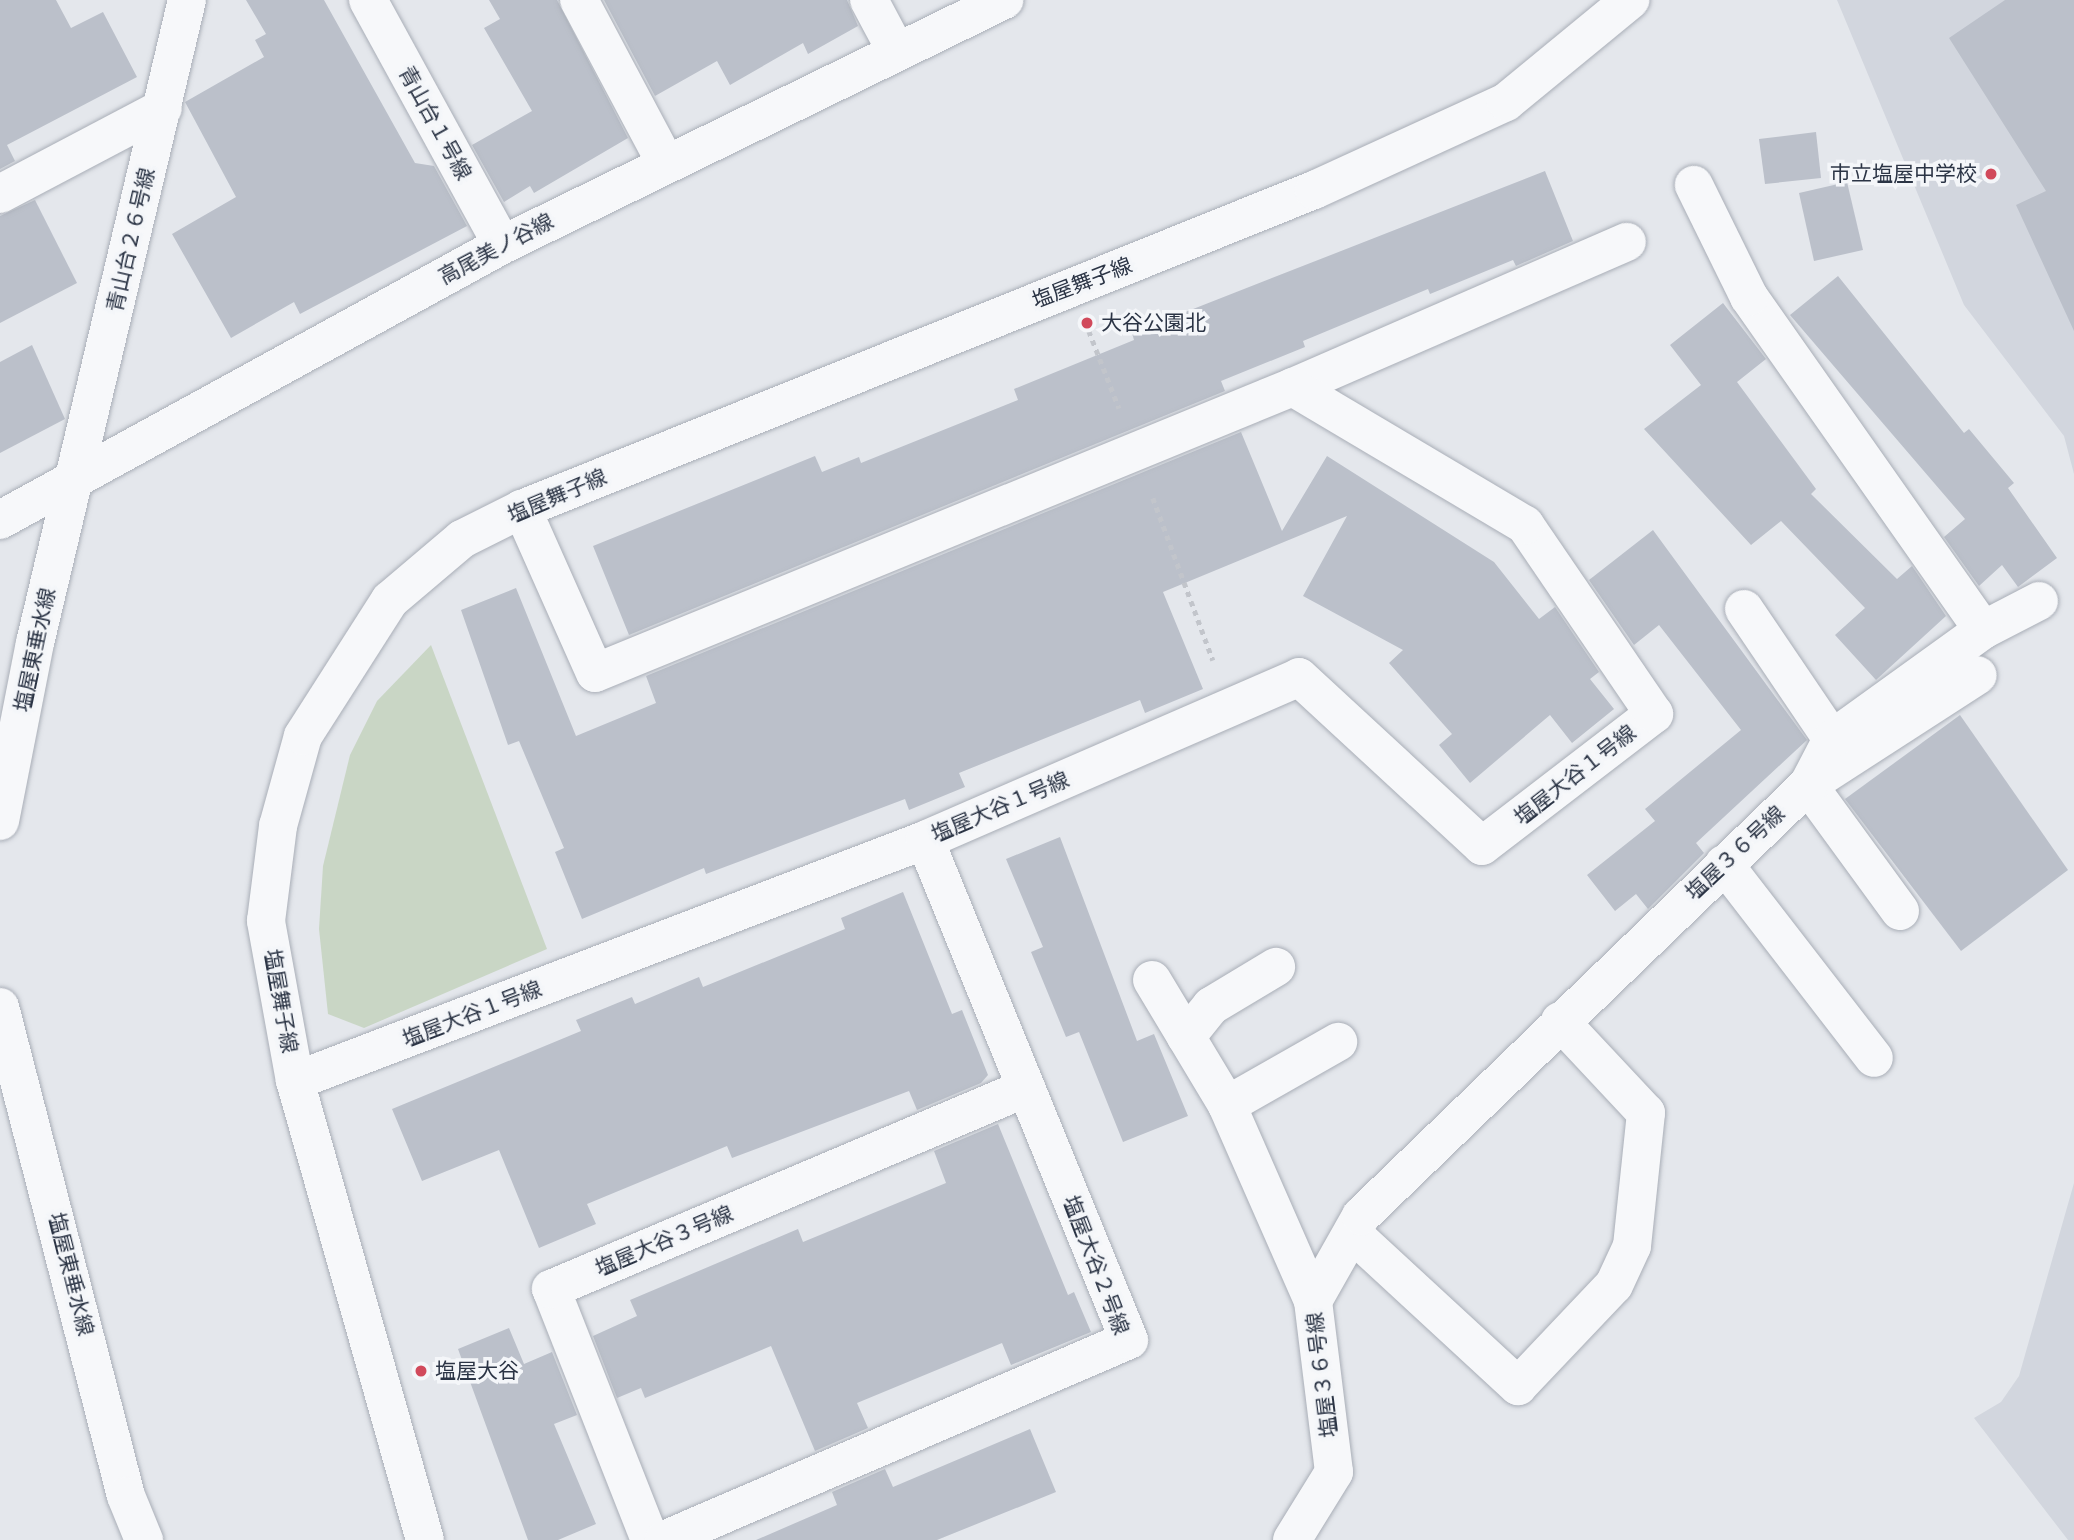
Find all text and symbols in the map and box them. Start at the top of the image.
street label: 青山台１号線 [393,62,477,184]
place label: 市立塩屋中学校 [1830,161,1977,187]
street label: 青山台２６号線 [102,166,160,314]
marker: 市立塩屋中学校 [1983,166,1999,182]
street label: 高尾美ノ谷線 [434,208,558,290]
street label: 塩屋舞子線 [1028,252,1136,314]
place label: 大谷公園北 [1101,310,1206,336]
marker: 大谷公園北 [1079,315,1095,331]
street label: 塩屋舞子線 [504,464,610,528]
street label: 塩屋東垂水線 [10,586,60,714]
street label: 塩屋大谷１号線 [1509,720,1641,830]
street label: 塩屋大谷１号線 [927,767,1073,847]
street label: 塩屋３６号線 [1680,801,1790,905]
street label: 塩屋舞子線 [259,947,303,1055]
street label: 塩屋大谷１号線 [399,976,545,1052]
street label: 塩屋大谷２号線 [1058,1192,1134,1338]
street label: 塩屋大谷３号線 [591,1201,737,1281]
street label: 塩屋東垂水線 [44,1210,98,1338]
street label: 塩屋３６号線 [1302,1311,1342,1439]
place label: 塩屋大谷 [435,1358,519,1384]
marker: 塩屋大谷 [413,1363,429,1379]

